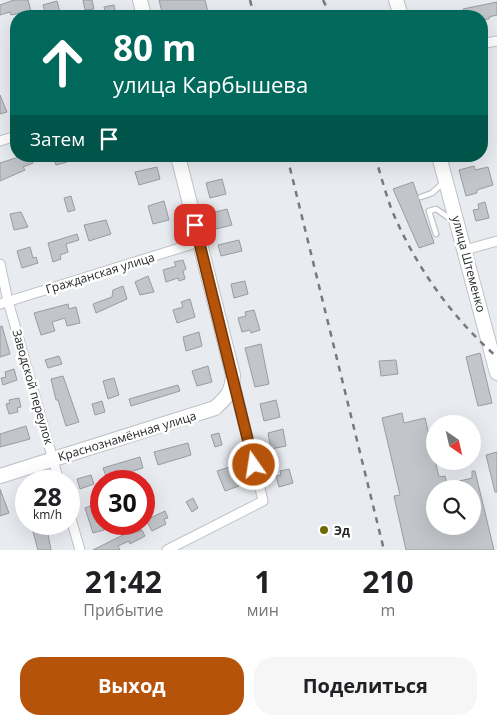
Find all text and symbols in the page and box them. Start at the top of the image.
text: 80 m [113,24,196,71]
icon: ahead [30,30,95,95]
text: улица Карбышева [113,69,308,99]
icon: arrive [95,125,123,153]
text: Затем [30,126,85,152]
pin [174,204,216,246]
icon: arrive [181,211,209,239]
street label: улица Штеменко [448,214,490,314]
street label: Гражданская улица [43,248,157,298]
street label: Заводской переулок [8,327,58,447]
street label: Краснознамённая улица [56,407,198,465]
north arrow [426,415,481,470]
map controls [426,415,481,535]
position arrow [227,438,279,490]
speed limit sign: 30 [90,470,155,535]
text: 28 [33,479,62,513]
button: search [426,480,481,535]
text: km/h [33,506,62,523]
place label: Эд [334,522,350,539]
marker: Эд [318,524,330,536]
text: 21:42 [85,561,162,602]
text: 1 [254,561,271,602]
text: 210 [362,561,414,602]
text: Прибытие [83,599,163,621]
text: мин [247,599,279,621]
text: m [381,599,395,621]
button: Выход [20,657,244,715]
button: Поделиться [254,657,477,715]

